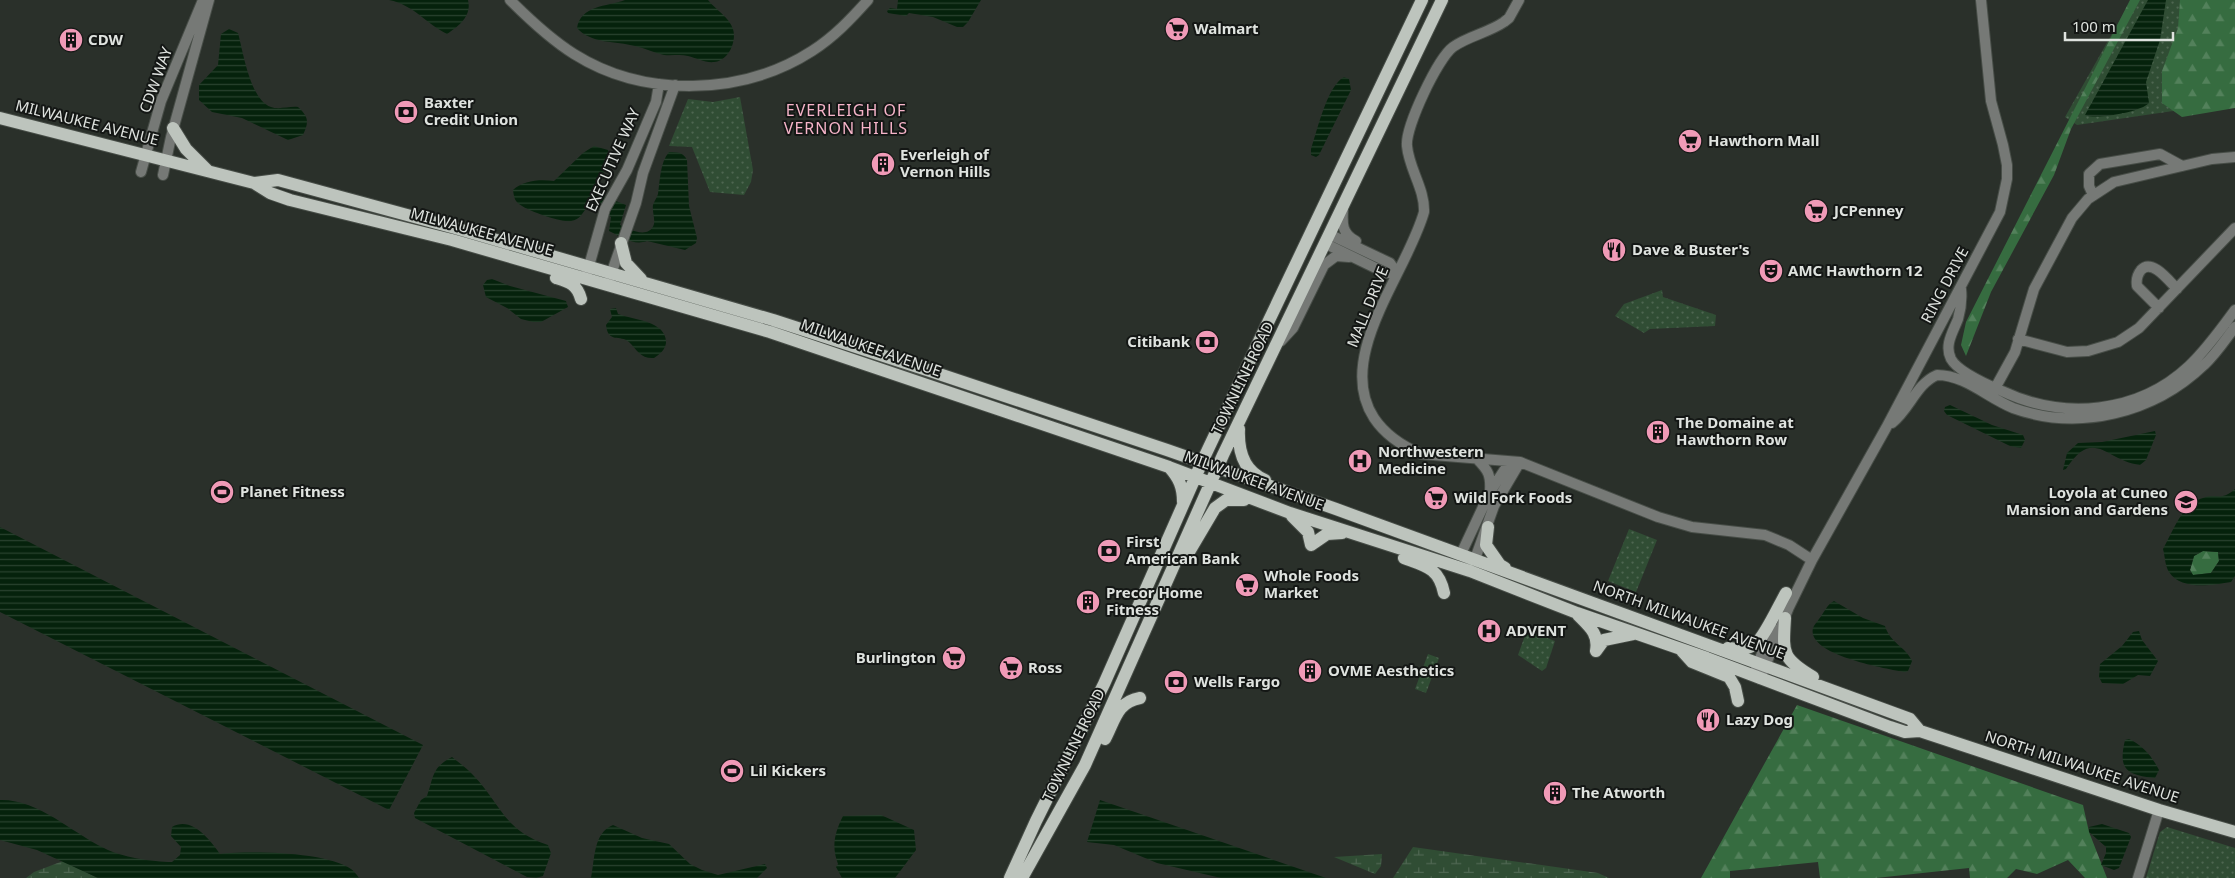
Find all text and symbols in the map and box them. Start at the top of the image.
scale bar [2065,10,2172,42]
supermarket icon: Walmart [1164,16,1190,42]
text: 100 m [2072,16,2116,36]
place label: Walmart [1194,18,1259,38]
building icon: CDW [58,27,84,53]
place label: CDW [88,29,123,49]
street label: CDW WAY [134,44,176,115]
place label: Baxter Credit Union [424,92,518,129]
street label: MILWAUKEE AVENUE [13,95,161,150]
bank icon: Baxter Credit Union [393,99,419,125]
district label: EVERLEIGH OF VERNON HILLS [784,99,908,139]
street label: EXECUTIVE WAY [580,104,644,214]
supermarket icon: Hawthorn Mall [1677,128,1703,154]
place label: Hawthorn Mall [1708,130,1819,150]
place label: Everleigh of Vernon Hills [900,144,990,181]
building icon: Everleigh of Vernon Hills [870,151,896,177]
supermarket icon: JCPenney [1803,198,1829,224]
place label: JCPenney [1832,200,1904,220]
street label: MILWAUKEE AVENUE [409,202,556,260]
restaurant icon: Dave & Buster's [1601,237,1627,263]
place label: Dave & Buster's [1632,239,1750,259]
street label: RING DRIVE [1916,243,1973,326]
theatre icon: AMC Hawthorn 12 [1758,258,1784,284]
place label: AMC Hawthorn 12 [1788,260,1923,280]
street label: MALL DRIVE [1342,263,1392,350]
street label: MILWAUKEE AVENUE [799,314,944,380]
street label: TOWNLINE ROAD [1206,318,1278,437]
bank icon: Citibank [1194,329,1220,355]
place label: Citibank [1127,331,1191,351]
place label: The Domaine at Hawthorn Row [1676,412,1794,449]
building icon: The Domaine at Hawthorn Row [1645,419,1671,445]
place label: Northwestern Medicine [1378,441,1484,478]
street label: MILWAUKEE AVENUE [1182,446,1327,515]
hospital icon: Northwestern Medicine [1347,448,1373,474]
sports icon: Planet Fitness [209,479,235,505]
place label: Planet Fitness [240,481,345,501]
place label: Loyola at Cuneo Mansion and Gardens [2006,482,2168,519]
supermarket icon: Wild Fork Foods [1423,485,1449,511]
place label: Wild Fork Foods [1454,487,1572,507]
school or university icon: Loyola at Cuneo Mansion and Gardens [2173,489,2199,515]
place label: First American Bank [1126,531,1240,568]
bank icon: First American Bank [1096,538,1122,564]
place label: Whole Foods Market [1264,565,1359,602]
supermarket icon: Whole Foods Market [1234,572,1260,598]
street label: NORTH MILWAUKEE AVENUE [1591,575,1788,663]
place label: Precor Home Fitness [1106,582,1203,619]
building icon: Precor Home Fitness [1075,589,1101,615]
hospital icon: ADVENT [1476,618,1502,644]
place label: ADVENT [1506,620,1567,640]
supermarket icon: Burlington [941,645,967,671]
place label: Burlington [856,647,936,667]
supermarket icon: Ross [998,655,1024,681]
place label: Ross [1028,657,1062,677]
building icon: OVME Aesthetics [1297,658,1323,684]
place label: OVME Aesthetics [1328,660,1454,680]
bank icon: Wells Fargo [1163,669,1189,695]
place label: Wells Fargo [1194,671,1280,691]
street label: TOWNLINE ROAD [1037,685,1109,804]
restaurant icon: Lazy Dog [1695,707,1721,733]
place label: Lazy Dog [1726,709,1793,729]
street label: NORTH MILWAUKEE AVENUE [1983,725,2182,807]
sports icon: Lil Kickers [719,758,745,784]
place label: Lil Kickers [750,760,826,780]
building icon: The Atworth [1542,780,1568,806]
place label: The Atworth [1572,782,1665,802]

